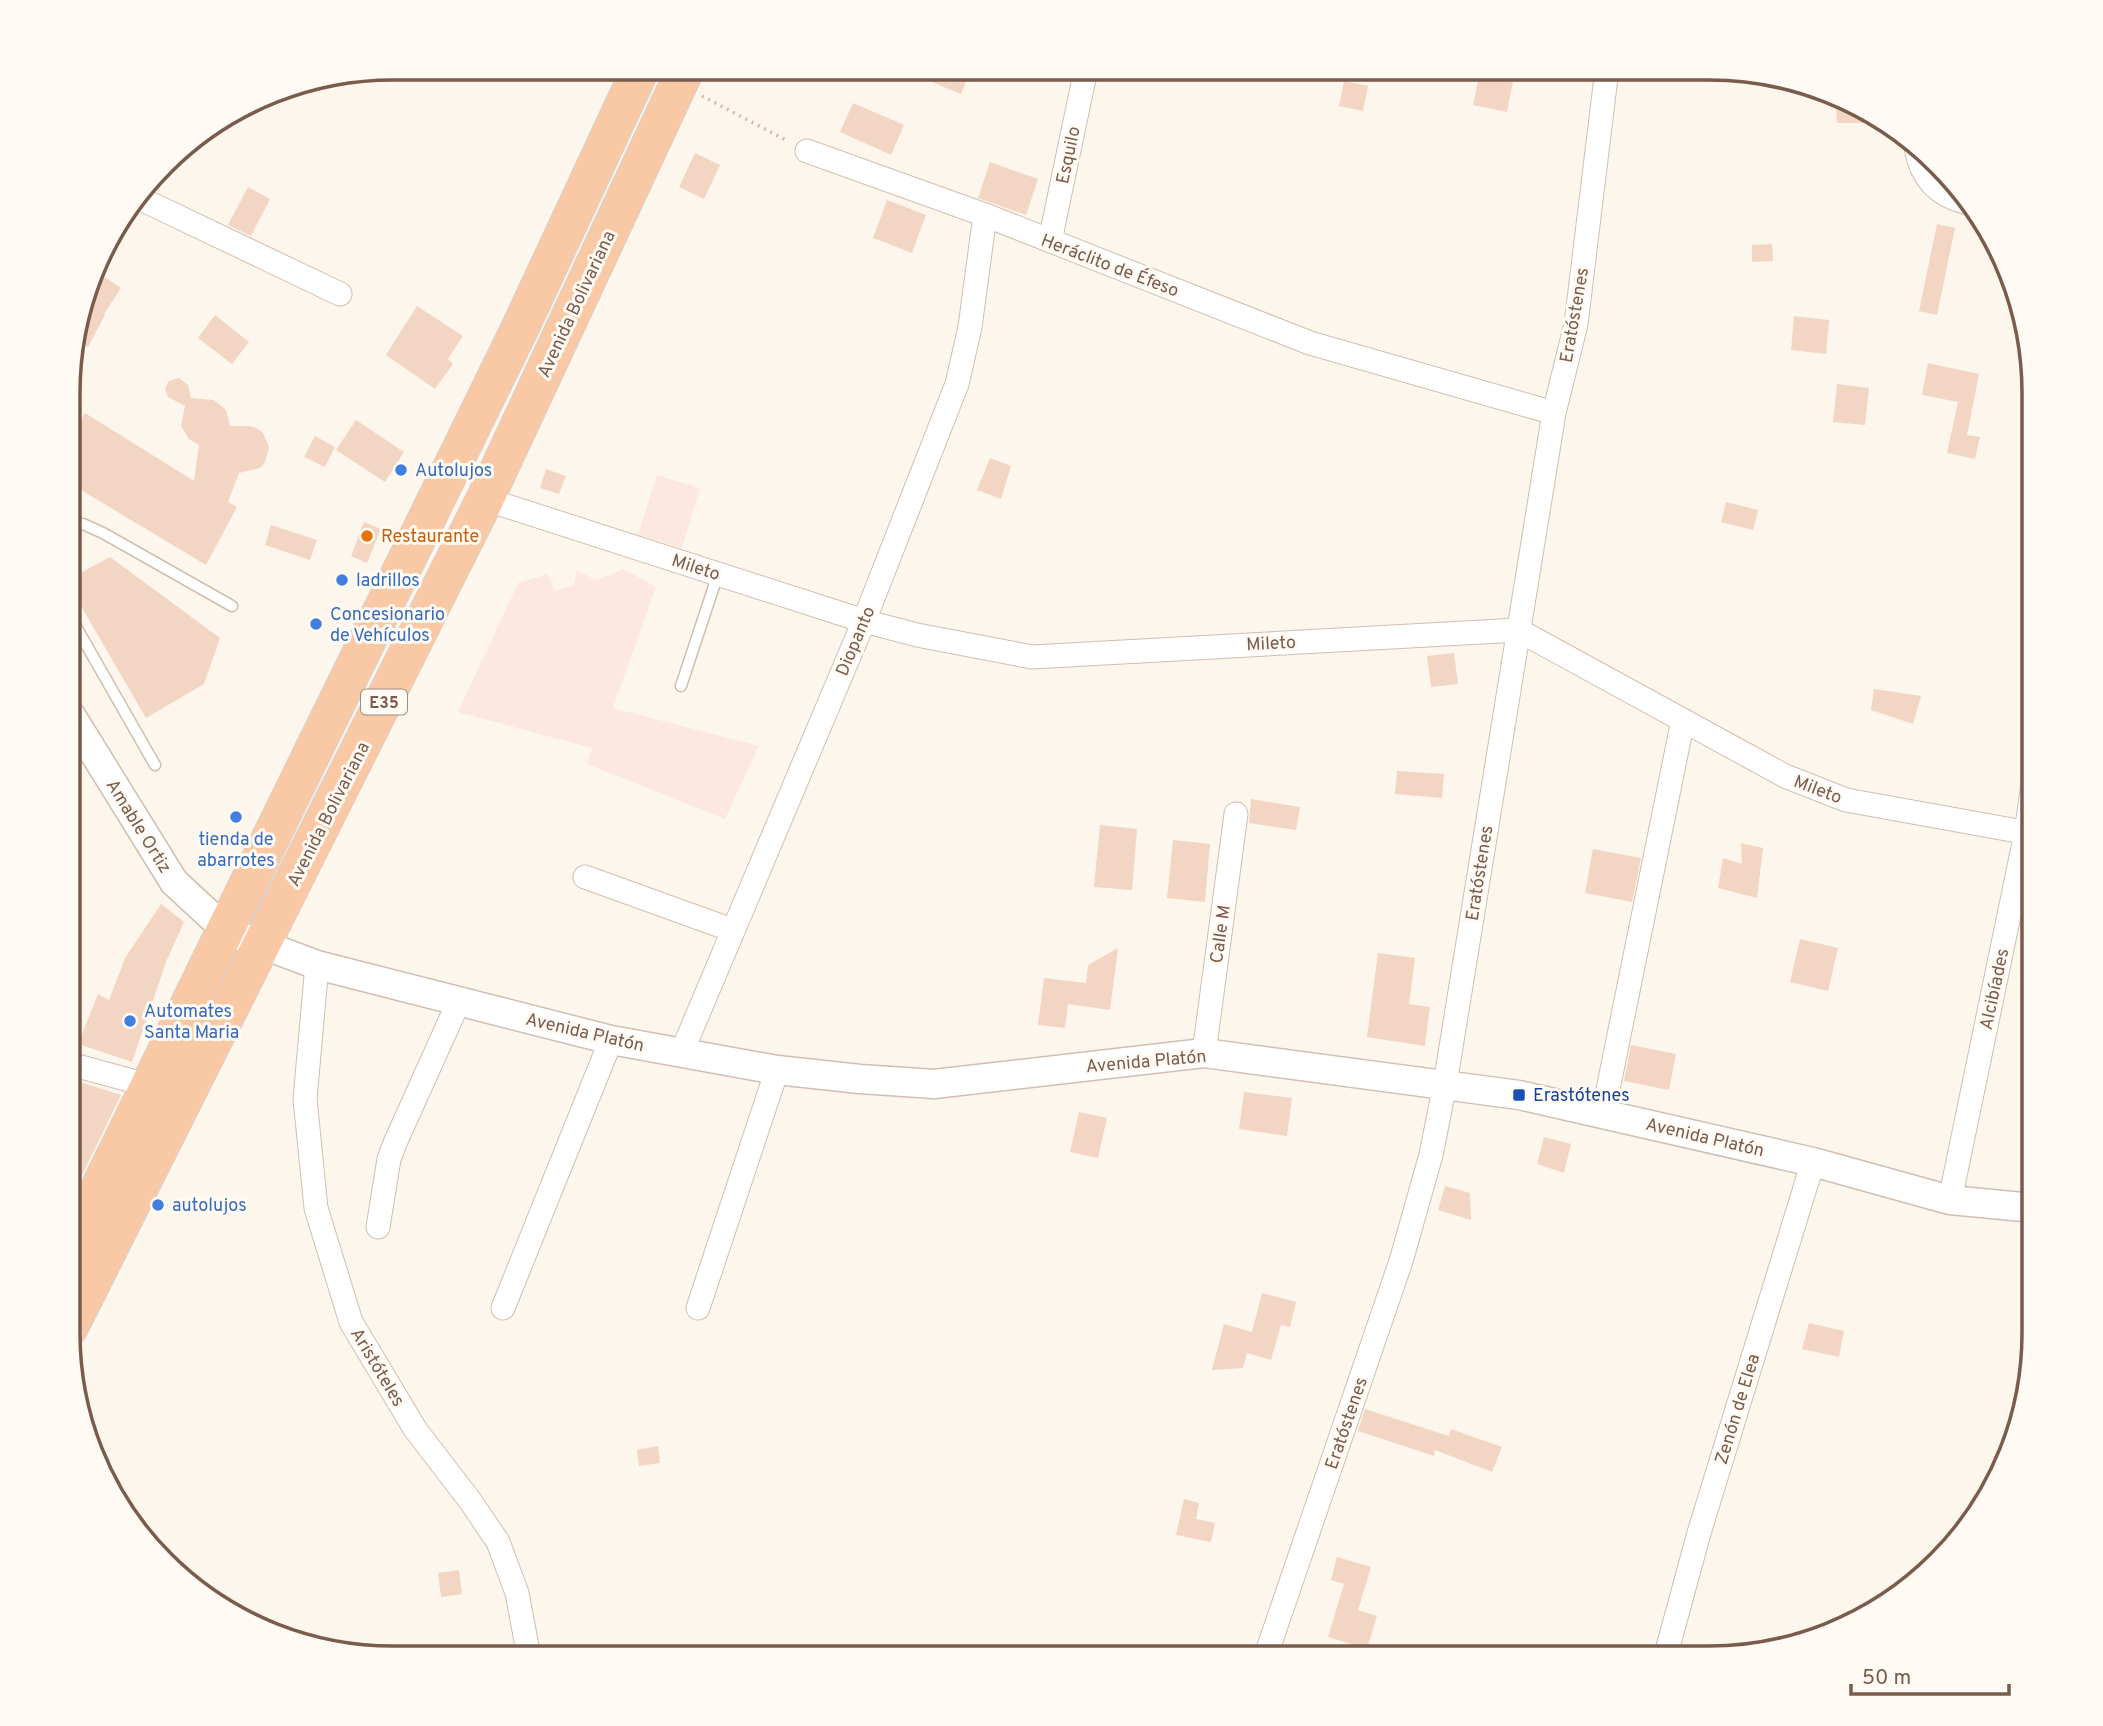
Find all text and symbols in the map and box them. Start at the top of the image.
street label: Esquilo [1052,124,1087,186]
street label: Avenida Bolivariana [533,227,622,382]
street label: Heráclito de Éfeso [1037,228,1183,303]
street label: Eratóstenes [1556,266,1595,365]
place label: Autolujos [415,460,492,483]
marker: Autolujos [393,462,409,478]
place label: Restaurante [381,526,479,549]
marker: Restaurante [359,528,375,544]
street label: Mileto [668,550,723,587]
place label: ladrillos [356,570,420,593]
marker: ladrillos [334,572,350,588]
street label: Diopanto [831,603,881,680]
place label: Concesionario de Vehículos [330,604,445,648]
marker: Concesionario de Vehículos [308,616,324,632]
street label: Mileto [1246,632,1297,657]
road number: E35 [361,690,407,715]
street label: Avenida Bolivariana [283,738,376,891]
street label: Mileto [1790,771,1845,810]
street label: Amable Ortiz [100,776,176,878]
marker: tienda de abarrotes [228,809,244,825]
street label: Eratóstenes [1462,824,1499,923]
place label: tienda de abarrotes [197,829,275,873]
street label: Calle M [1206,903,1237,965]
street label: Alcibíades [1976,946,2015,1032]
place label: Automates Santa Maria [144,1001,239,1045]
street label: Avenida Platón [523,1009,646,1058]
marker: Automates Santa Maria [122,1013,138,1029]
street label: Avenida Platón [1085,1046,1207,1079]
place label: Erastótenes [1533,1085,1630,1108]
marker: Erastótenes [1511,1087,1527,1103]
street label: Avenida Platón [1643,1114,1766,1163]
place label: autolujos [172,1195,247,1218]
marker: autolujos [150,1197,166,1213]
street label: Aristóteles [344,1324,409,1411]
street label: Zenón de Elea [1711,1351,1766,1468]
street label: Eratóstenes [1321,1374,1374,1473]
scale bar [1851,1652,2008,1696]
text: 50 m [1862,1665,1911,1692]

